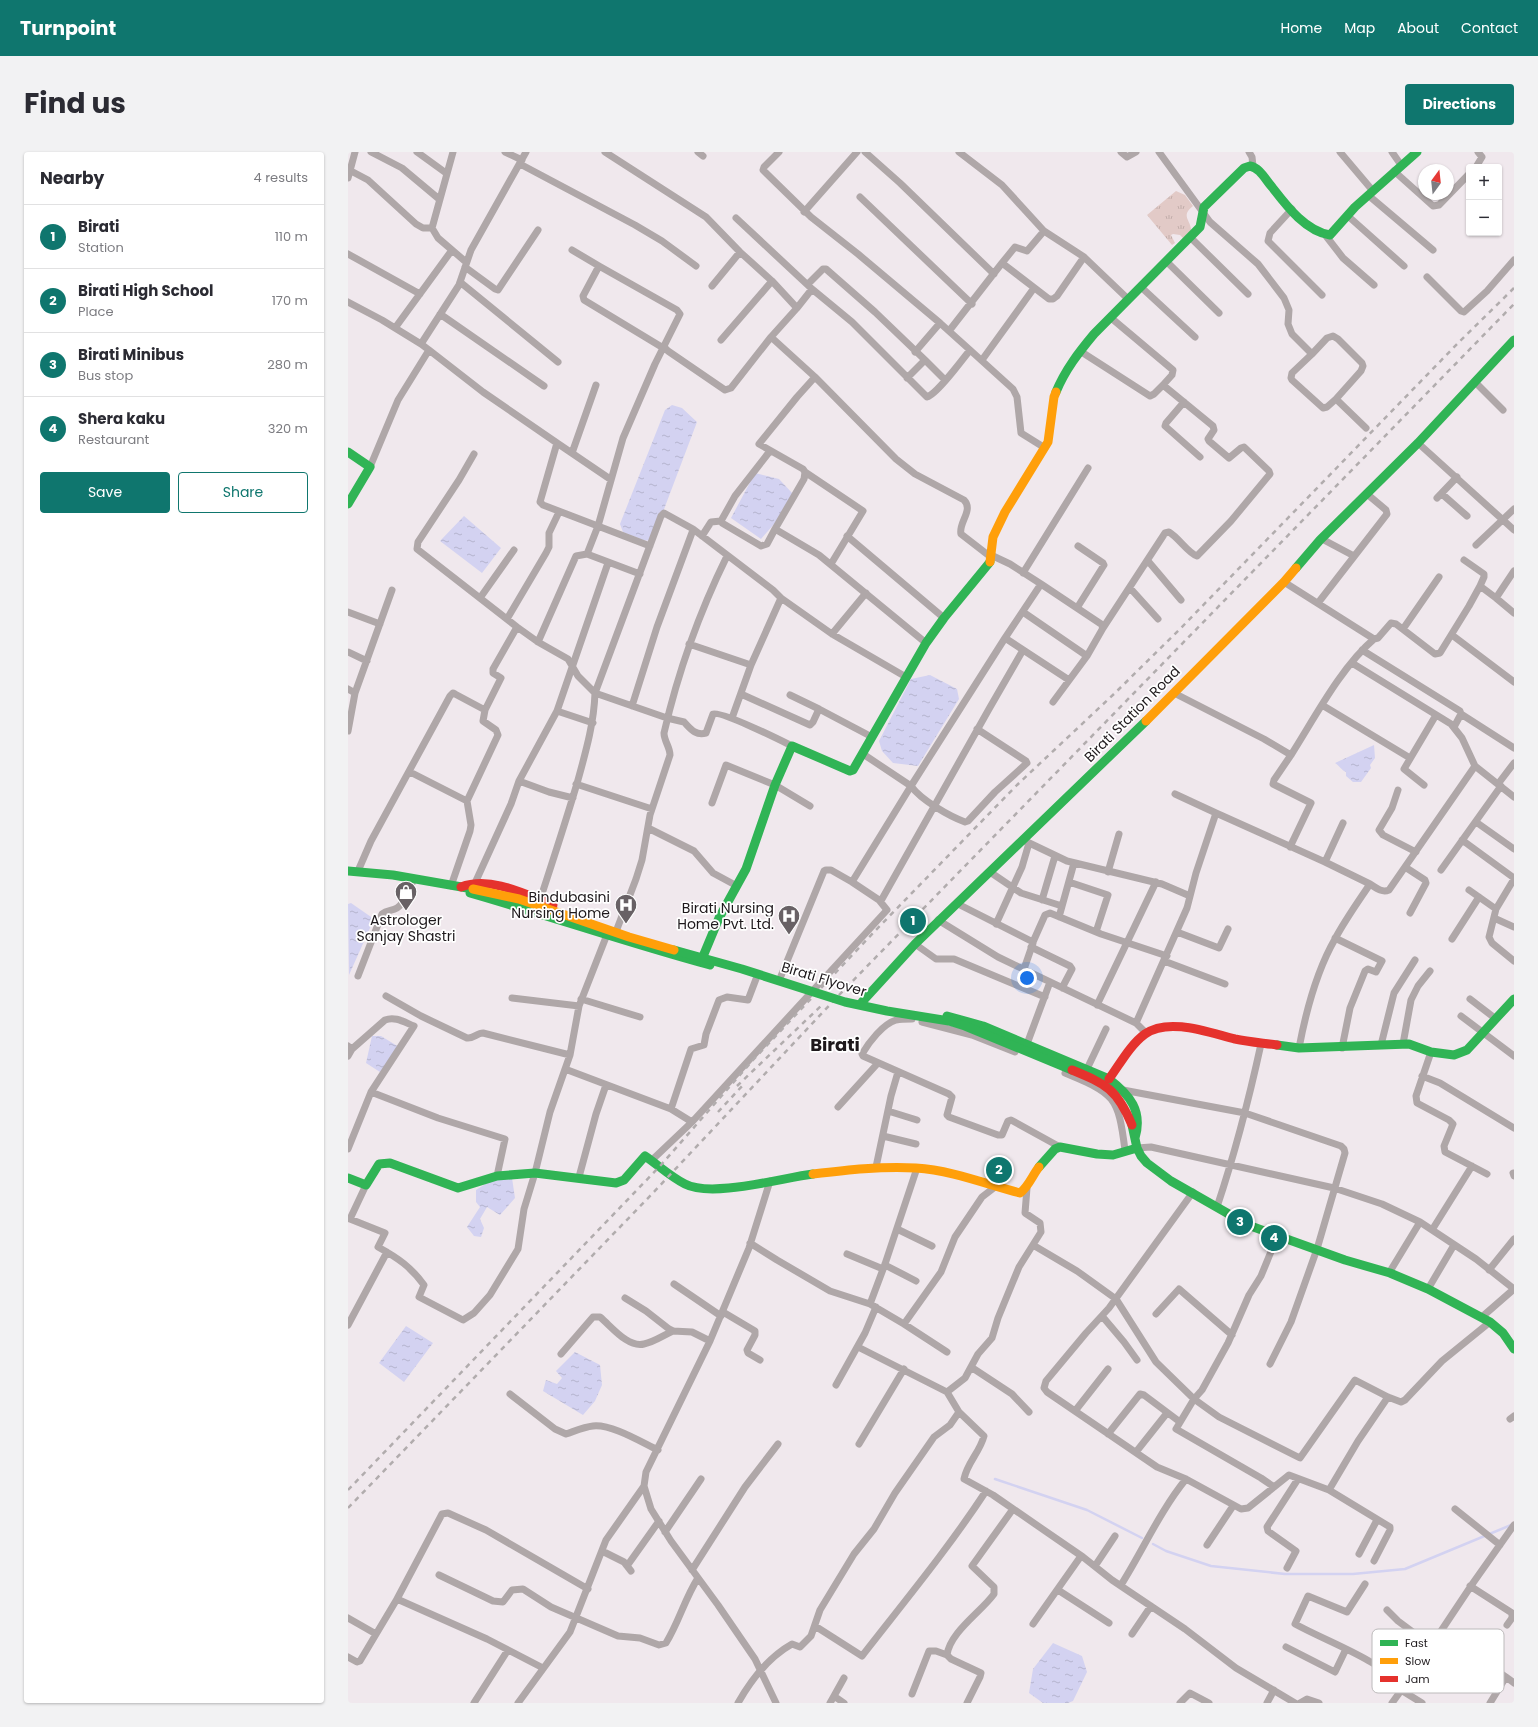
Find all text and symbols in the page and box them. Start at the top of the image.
text: Turnpoint [20,15,116,42]
text: Home [1280,18,1322,38]
text: Map [1344,18,1375,38]
text: About [1397,18,1439,38]
text: Contact [1461,18,1518,38]
text: Find us [24,84,126,123]
button: Directions [1405,84,1514,125]
north arrow [1418,164,1454,200]
map controls [1466,164,1502,236]
button: + [1466,164,1502,200]
text: Nearby [40,166,104,190]
text: 4 results [254,168,308,187]
button: − [1466,200,1502,236]
text: Birati [78,216,119,237]
text: 1 [51,227,55,246]
text: 110 m [275,227,308,246]
text: Station [78,238,124,257]
text: Birati High School [78,280,213,301]
text: 2 [49,291,57,310]
text: 170 m [272,291,308,310]
text: Place [78,302,113,321]
text: Birati Minibus [78,344,184,365]
text: 3 [49,355,57,374]
text: 280 m [267,355,308,374]
text: Bus stop [78,366,133,385]
text: Shera kaku [78,408,165,429]
text: 4 [49,419,57,438]
text: 320 m [268,419,308,438]
text: Restaurant [78,430,149,449]
button: Save [40,472,170,513]
button: Share [178,472,308,513]
street label: Birati Station Road [1080,662,1184,766]
shop icon: Astrologer Sanjay Shastri [393,879,419,912]
place label: Bindubasini Nursing Home [511,887,610,923]
hospital icon: Bindubasini Nursing Home [613,892,639,925]
place label: Birati Nursing Home Pvt. Ltd. [677,898,774,934]
hospital icon: Birati Nursing Home Pvt. Ltd. [776,903,802,936]
pin: 1 [900,906,926,936]
place label: Astrologer Sanjay Shastri [357,910,455,946]
street label: Birati Flyover [779,957,869,1001]
your location [1017,968,1037,988]
district label: Birati [810,1032,860,1057]
pin: 2 [986,1155,1012,1185]
pin: 3 [1227,1207,1253,1237]
pin: 4 [1261,1223,1287,1253]
legend [1372,1629,1504,1693]
text: Fast [1405,1635,1428,1651]
text: Slow [1405,1653,1430,1669]
text: Jam [1405,1671,1430,1687]

